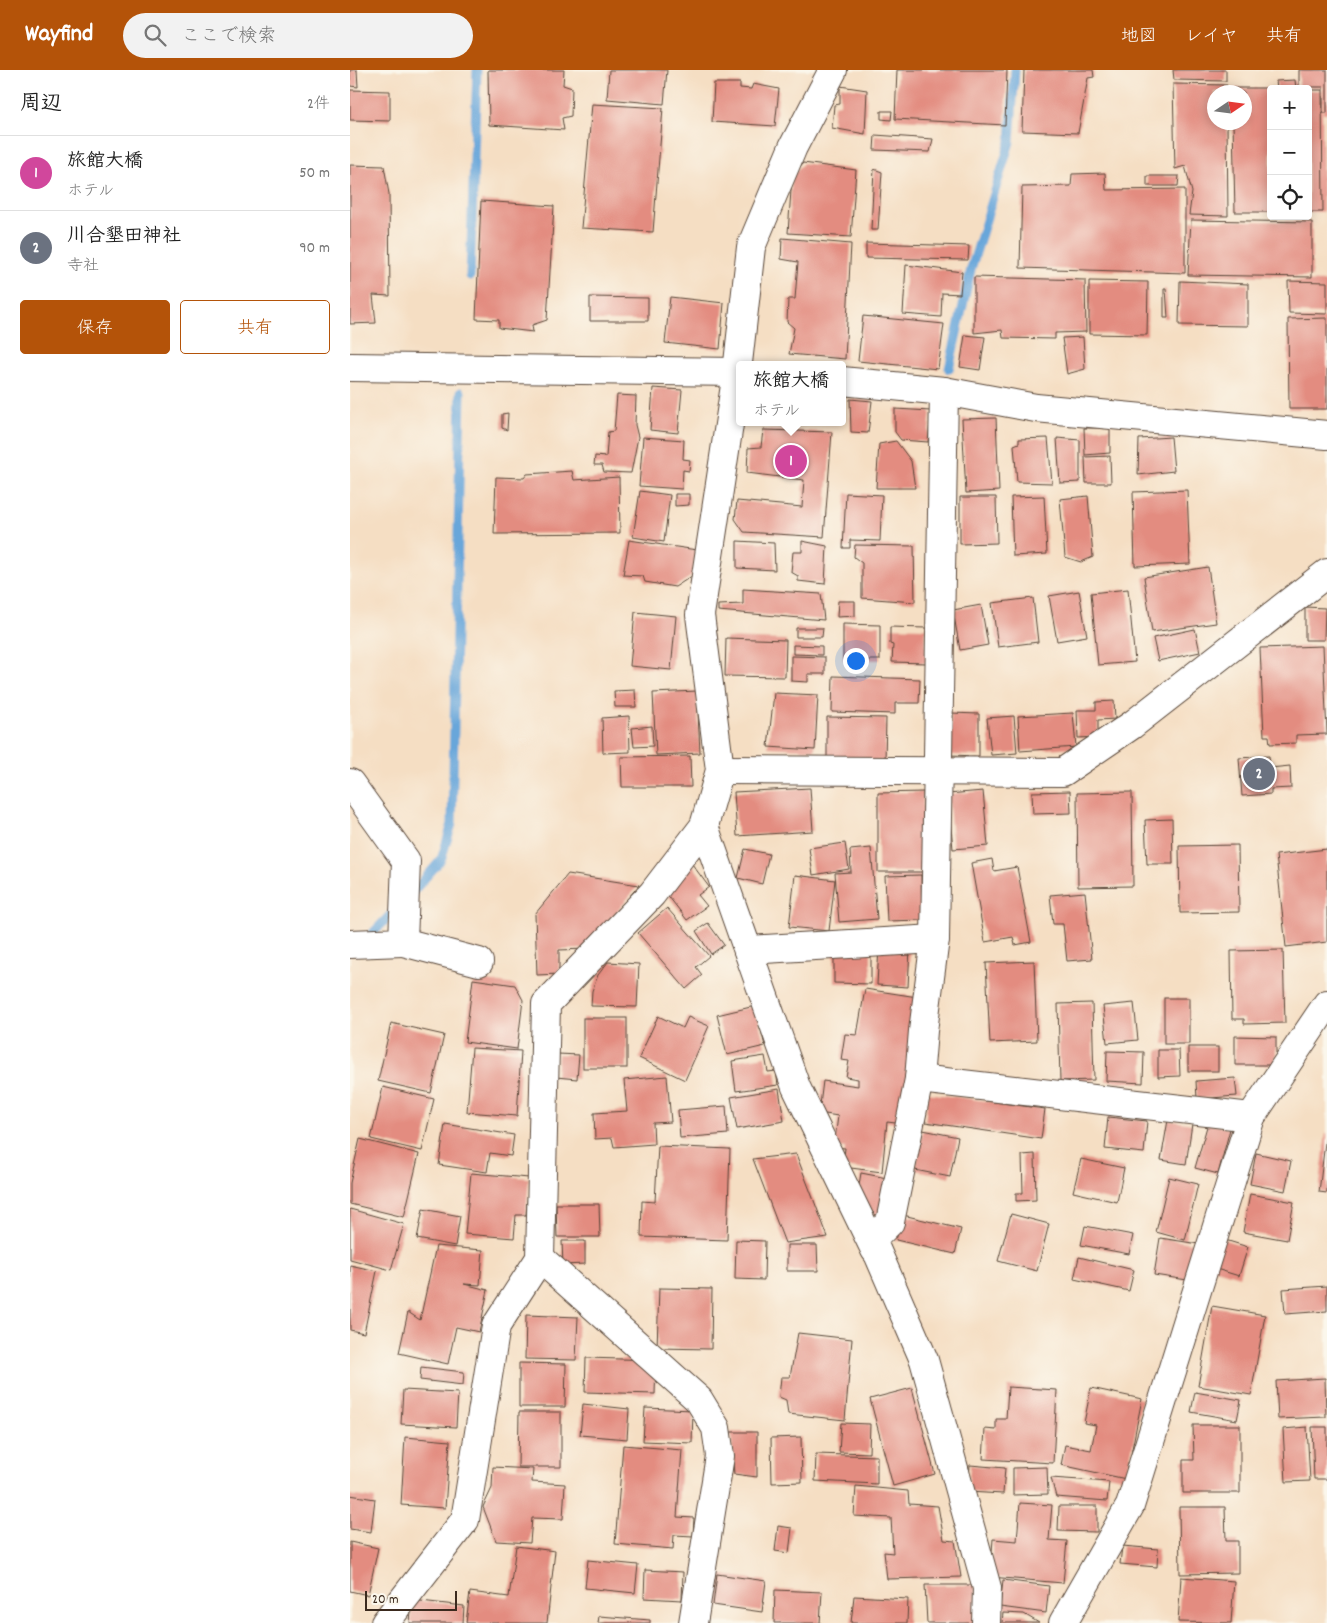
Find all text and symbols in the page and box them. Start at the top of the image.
search box [123,13,473,58]
text: Wayfind [25,18,93,52]
icon: search [141,21,169,49]
text: ここで検索 [181,24,276,51]
text: 地図 [1121,25,1157,50]
text: レイヤ [1185,25,1238,50]
text: 共有 [1266,25,1302,50]
north arrow [1207,85,1252,130]
map controls [1267,85,1312,220]
button: + [1267,85,1312,130]
text: 周辺 [20,90,62,120]
text: 2件 [307,93,330,116]
button: − [1267,130,1312,175]
text: 旅館大橋 [67,149,143,176]
text: 1 [34,162,38,185]
text: 50 m [299,162,330,185]
button: locate [1267,175,1312,220]
text: ホテル [67,180,114,203]
text: 川合墾田神社 [67,224,181,251]
text: 2 [33,237,40,260]
text: 90 m [299,237,330,260]
text: 寺社 [67,255,99,278]
button: 保存 [20,300,170,354]
button: 共有 [180,300,330,354]
popup [736,361,846,426]
text: 旅館大橋 [753,369,829,396]
text: ホテル [753,400,800,423]
pin: 1 [775,442,807,480]
your location [843,648,869,674]
pin: 2 [1243,755,1275,793]
scale bar [365,1588,458,1611]
text: 20 m [372,1590,399,1610]

